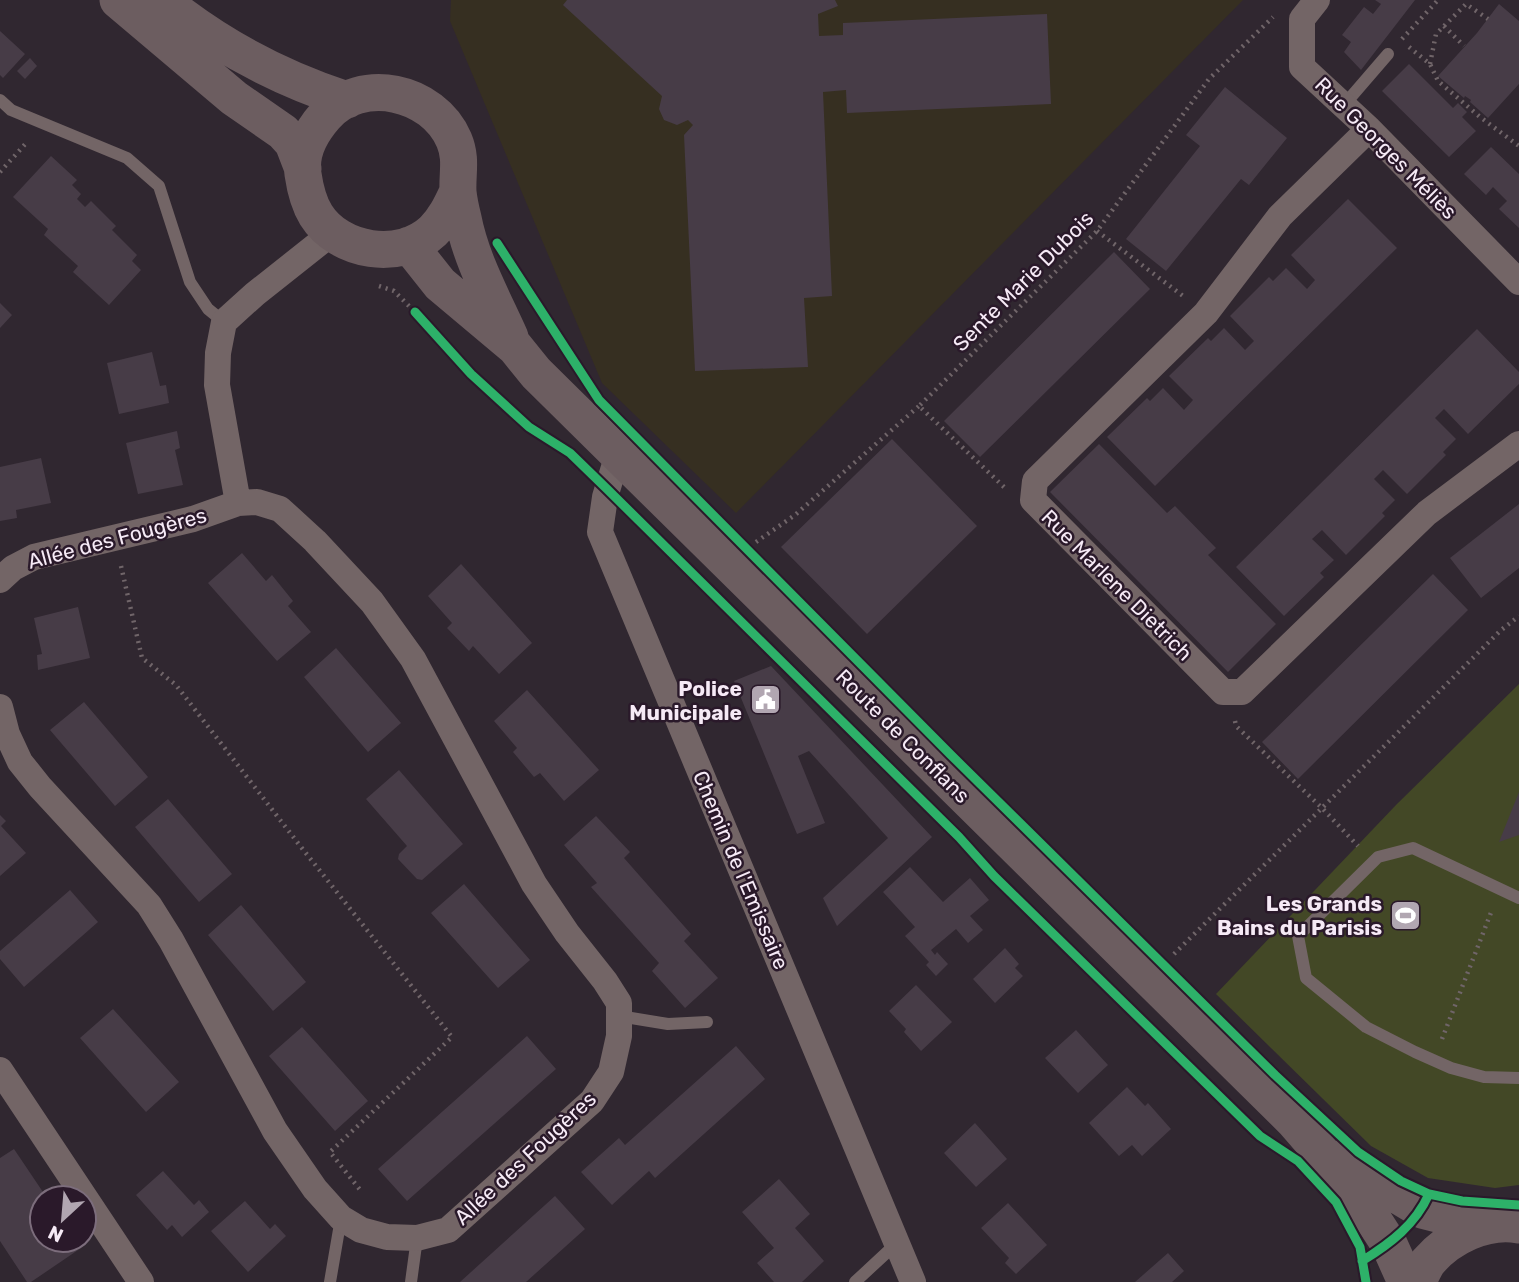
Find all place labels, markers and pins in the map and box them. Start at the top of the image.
place label: Police Municipale [629,676,742,725]
public building icon: Police Municipale [748,683,782,717]
place label: Les Grands Bains du Parisis [1217,891,1382,940]
sports icon: Les Grands Bains du Parisis [1388,898,1422,932]

